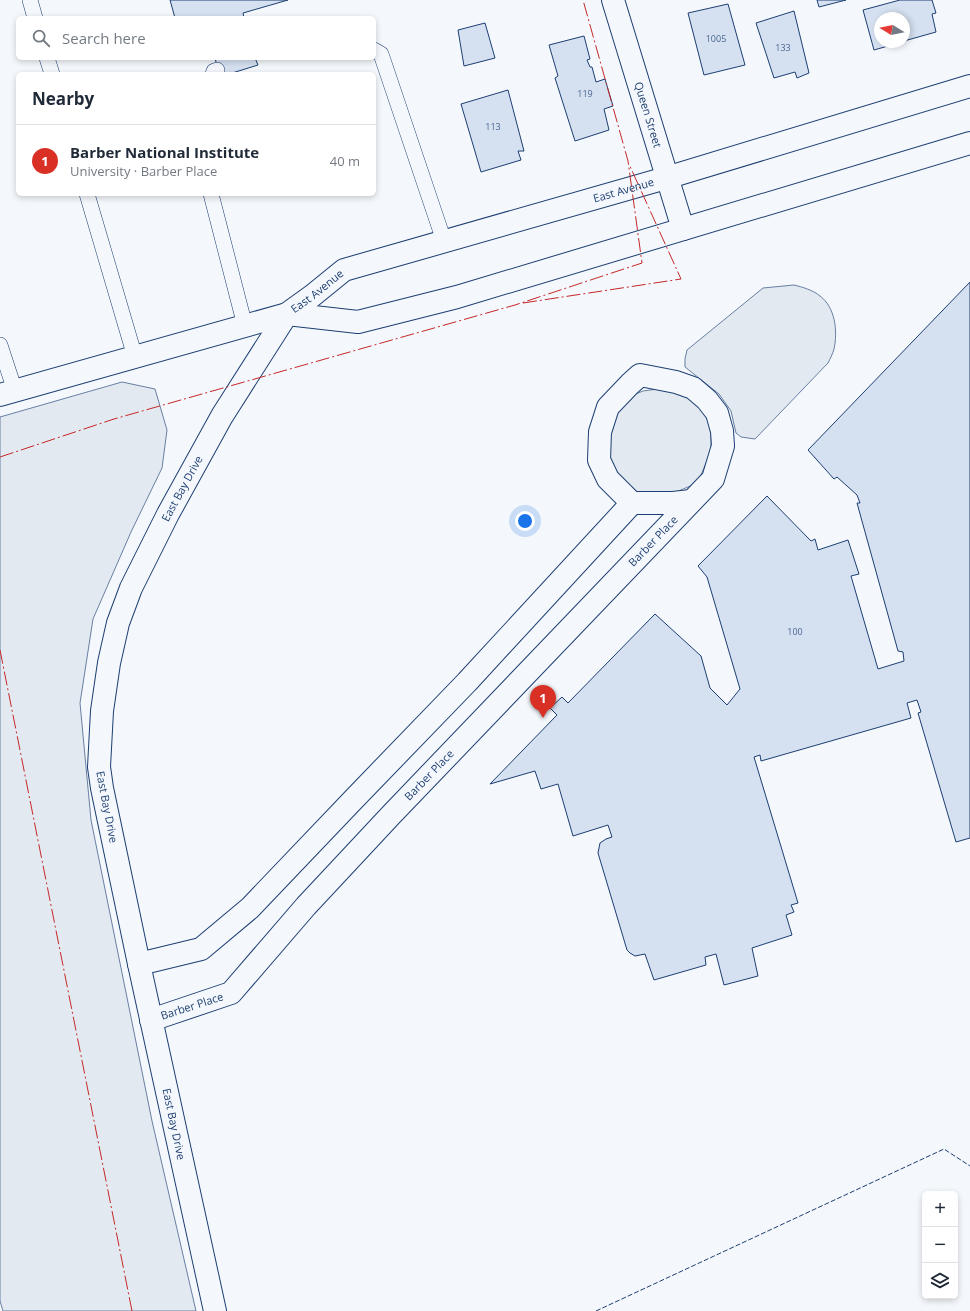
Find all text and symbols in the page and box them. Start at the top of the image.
north arrow [874,12,910,48]
search box [16,16,376,60]
icon: search [30,27,52,49]
text: Search here [62,28,146,48]
house number: 1005 [706,32,726,45]
house number: 133 [775,41,791,54]
street label: Queen Street [631,80,666,149]
text: Nearby [32,87,94,110]
house number: 119 [577,87,593,100]
house number: 113 [485,120,501,133]
text: Barber National Institute [70,142,259,162]
text: 1 [41,152,49,170]
text: 40 m [330,152,360,170]
text: University · Barber Place [70,162,217,180]
street label: East Avenue [591,174,656,205]
street label: East Avenue [288,266,346,316]
street label: East Bay Drive [158,453,206,524]
your location [515,511,535,531]
street label: Barber Place [625,512,681,569]
house number: 100 [787,625,803,638]
pin: 1 [530,685,556,718]
street label: Barber Place [401,746,457,803]
street label: East Bay Drive [93,770,122,844]
street label: Barber Place [159,988,225,1023]
street label: East Bay Drive [160,1087,189,1161]
map controls [922,1191,958,1299]
button: + [922,1191,958,1227]
button: − [922,1227,958,1263]
button: layers [922,1263,958,1299]

